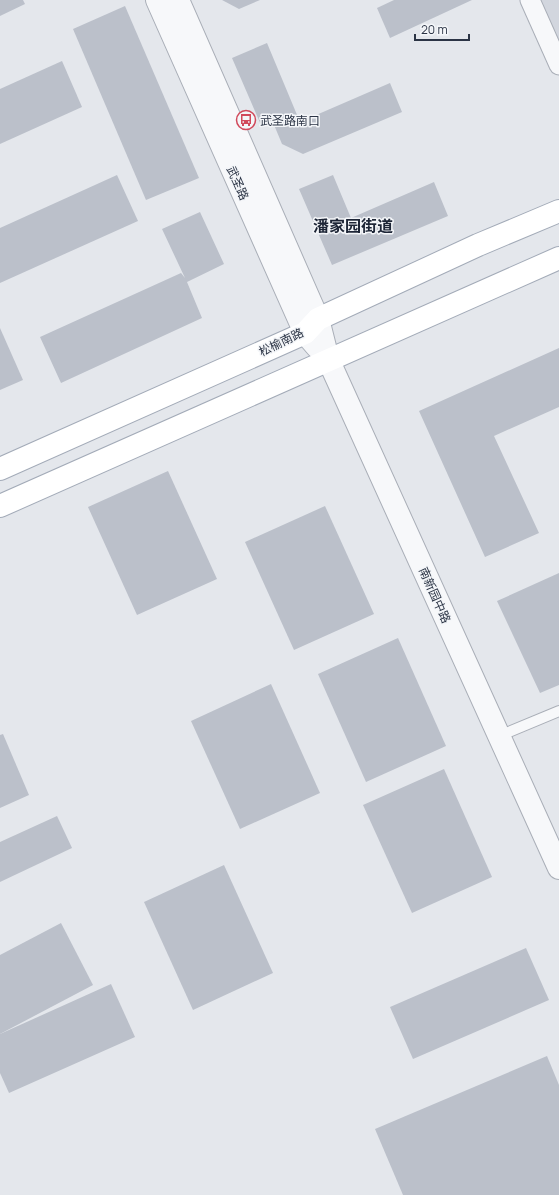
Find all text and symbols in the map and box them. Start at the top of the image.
scale bar [415,16,469,42]
text: 20 m [421,21,448,38]
bus stop icon: 武圣路南口 [235,109,257,131]
place label: 武圣路南口 [260,112,320,129]
street label: 武圣路 [223,163,253,203]
district label: 潘家园街道 [313,215,393,237]
street label: 松榆南路 [256,324,306,360]
street label: 南新园中路 [415,564,455,626]

